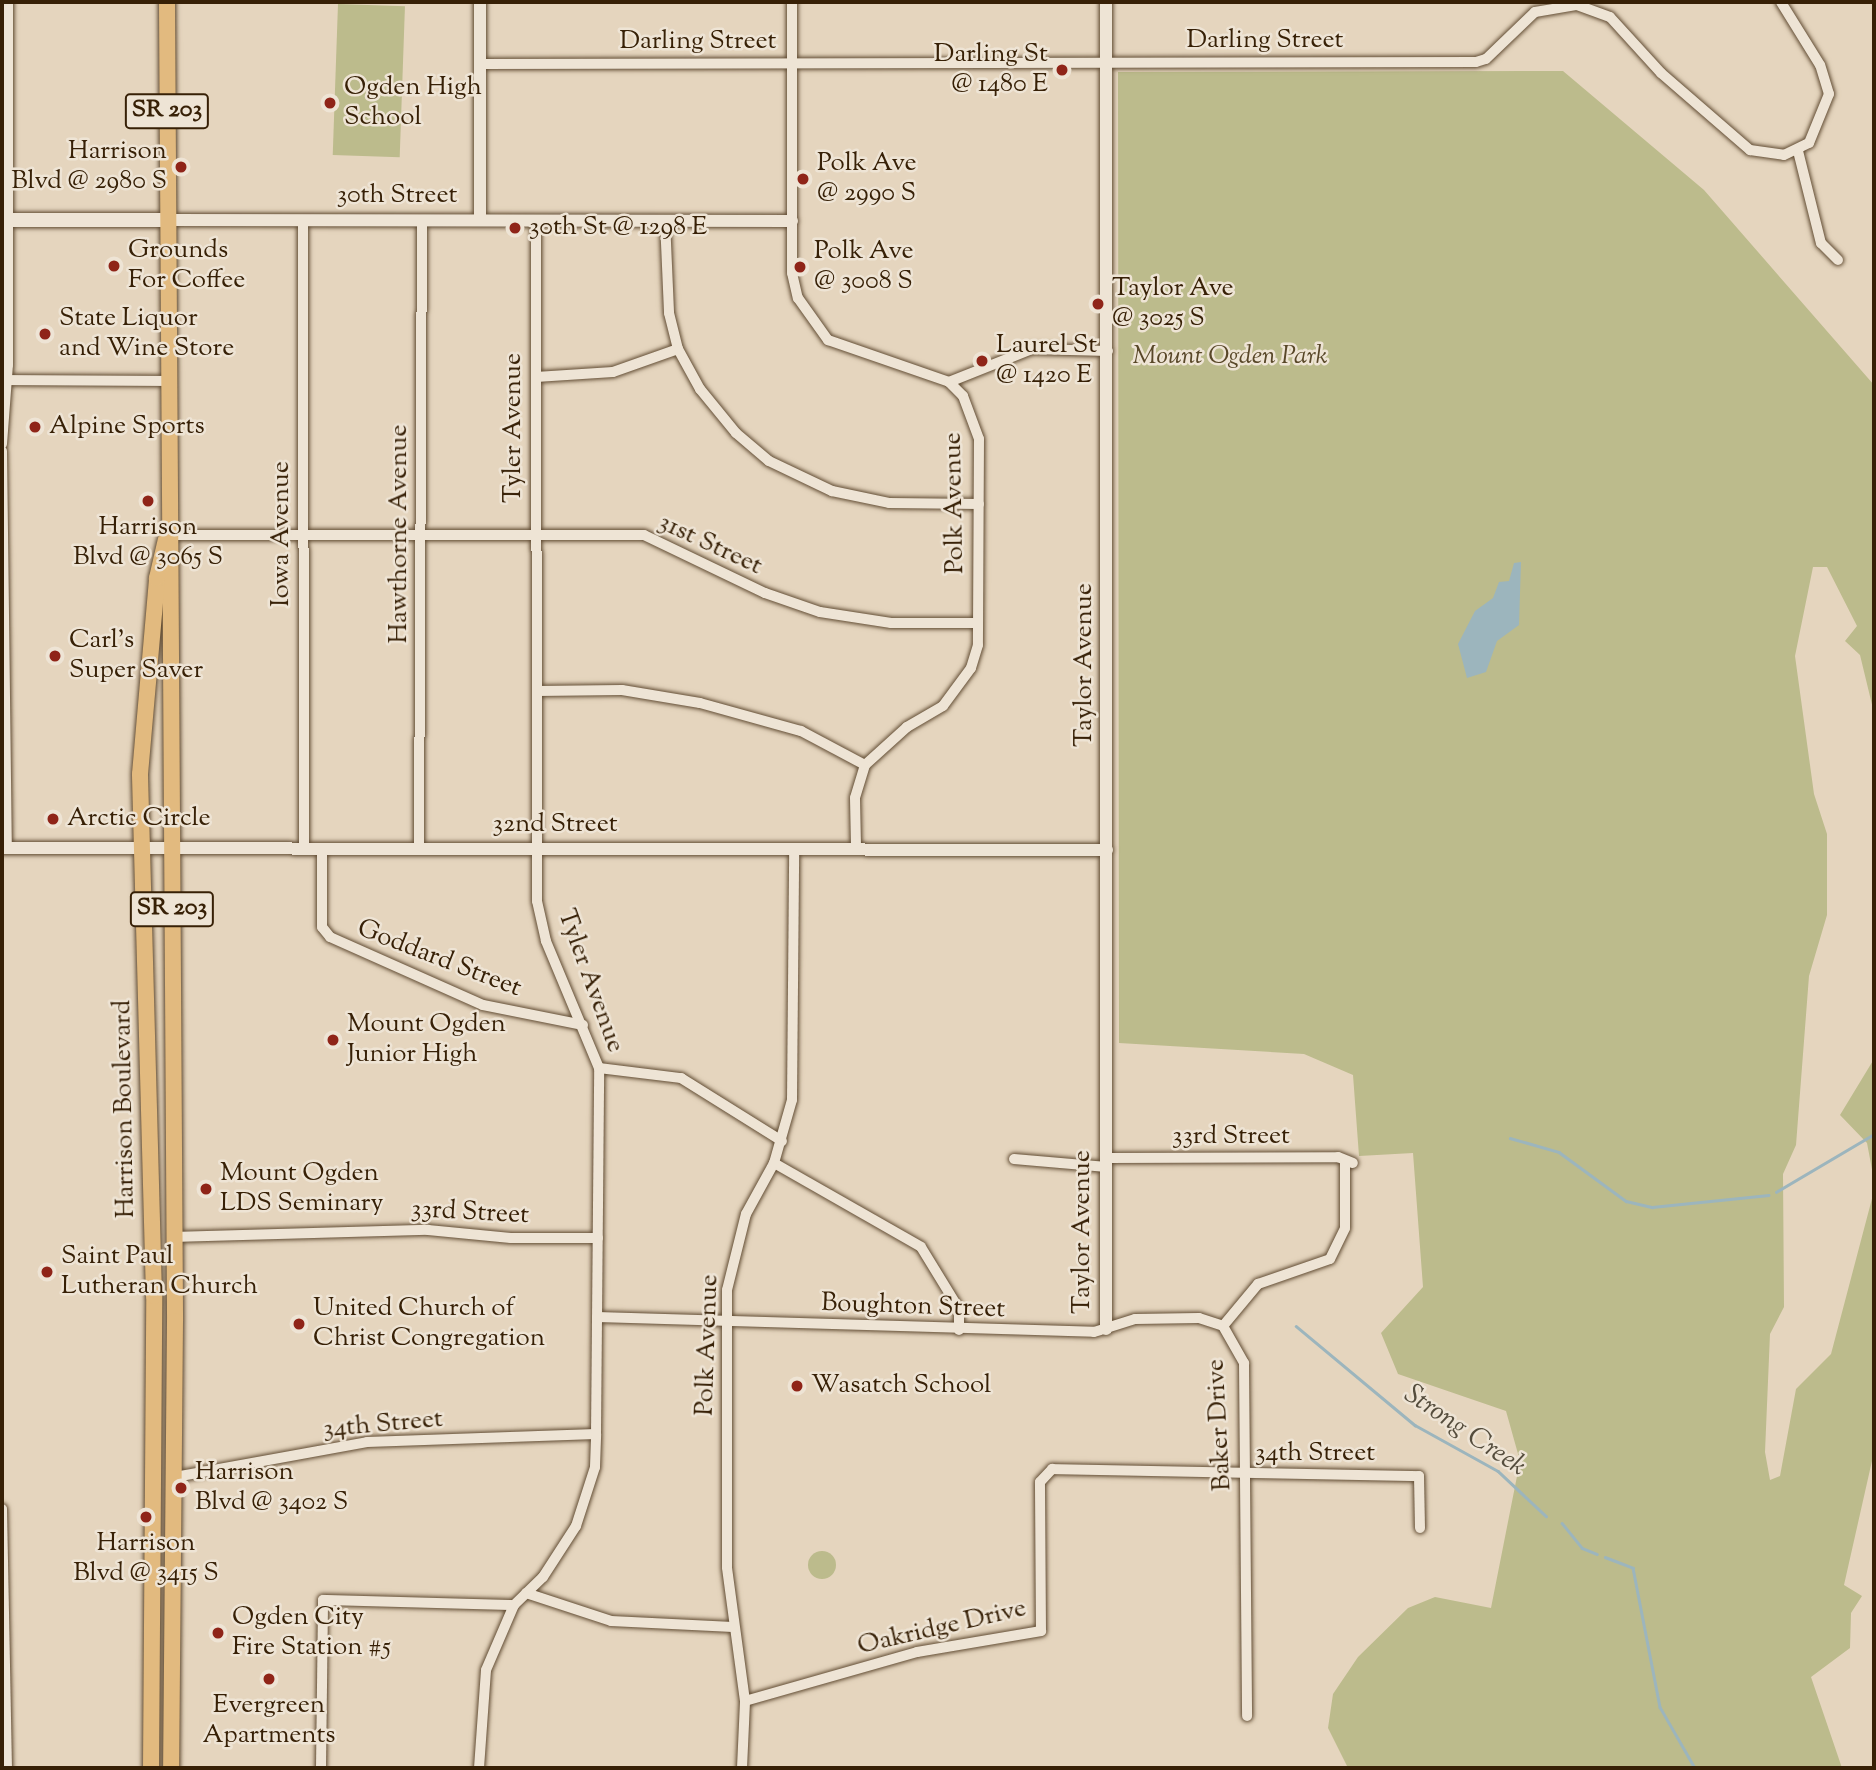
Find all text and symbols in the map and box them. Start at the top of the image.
street label: Darling Street [1187,25,1343,57]
street label: Darling Street [620,26,776,58]
place label: Darling St @ 1480 E [934,39,1048,100]
marker: Darling St @ 1480 E [1054,62,1070,78]
place label: Ogden High School [344,72,482,134]
road number: SR 203 [123,90,211,132]
marker: Ogden High School [322,95,338,111]
place label: Harrison Blvd @ 2980 S [11,136,167,198]
place label: Polk Ave @ 2990 S [817,148,917,210]
marker: Harrison Blvd @ 2980 S [173,159,189,175]
marker: Polk Ave @ 2990 S [795,171,811,187]
street label: 30th Street [337,180,457,212]
place label: 30th St @ 1298 E [529,212,707,244]
marker: 30th St @ 1298 E [507,220,523,236]
place label: Grounds For Coffee [128,235,245,296]
place label: Polk Ave @ 3008 S [814,236,914,298]
marker: Grounds For Coffee [106,258,122,274]
marker: Polk Ave @ 3008 S [792,259,808,275]
place label: Taylor Ave @ 3025 S [1112,273,1234,334]
marker: Taylor Ave @ 3025 S [1090,296,1106,312]
place label: State Liquor and Wine Store [59,303,234,364]
marker: State Liquor and Wine Store [37,326,53,342]
place label: Laurel St @ 1420 E [996,330,1097,392]
park label: Mount Ogden Park [1133,341,1327,373]
street label: Tyler Avenue [498,353,530,503]
marker: Laurel St @ 1420 E [974,353,990,369]
place label: Alpine Sports [49,411,205,443]
marker: Alpine Sports [27,419,43,435]
street label: Hawthorne Avenue [384,424,416,644]
street label: Polk Avenue [938,432,972,574]
street label: Iowa Avenue [266,461,298,607]
marker: Harrison Blvd @ 3065 S [140,493,156,509]
street label: 31st Street [653,507,767,583]
place label: Harrison Blvd @ 3065 S [73,512,223,574]
street label: Taylor Avenue [1069,583,1101,747]
place label: Carl's Super Saver [69,625,203,686]
marker: Carl's Super Saver [47,648,63,664]
place label: Arctic Circle [67,803,211,835]
street label: 32nd Street [492,809,618,841]
marker: Arctic Circle [45,811,61,827]
road number: SR 203 [128,888,216,930]
street label: Tyler Avenue [550,905,630,1057]
street label: Goddard Street [352,913,526,1005]
street label: Harrison Boulevard [107,1000,143,1218]
place label: Mount Ogden Junior High [347,1009,506,1070]
marker: Mount Ogden Junior High [325,1032,341,1048]
street label: 33rd Street [1172,1121,1290,1153]
street label: Taylor Avenue [1067,1150,1099,1314]
place label: Mount Ogden LDS Seminary [220,1158,383,1220]
marker: Mount Ogden LDS Seminary [198,1181,214,1197]
street label: 33rd Street [410,1194,530,1232]
place label: Saint Paul Lutheran Church [61,1241,258,1302]
marker: Saint Paul Lutheran Church [39,1264,55,1280]
street label: Polk Avenue [690,1274,726,1416]
street label: Boughton Street [820,1288,1006,1326]
place label: United Church of Christ Congregation [313,1293,545,1354]
marker: United Church of Christ Congregation [291,1316,307,1332]
street label: Baker Drive [1201,1358,1239,1492]
place label: Wasatch School [811,1370,991,1402]
marker: Wasatch School [789,1378,805,1394]
water label: Strong Creek [1397,1378,1533,1484]
street label: 34th Street [322,1404,444,1446]
street label: 34th Street [1255,1438,1375,1470]
place label: Harrison Blvd @ 3402 S [195,1457,348,1518]
marker: Harrison Blvd @ 3402 S [173,1480,189,1496]
marker: Harrison Blvd @ 3415 S [138,1509,154,1525]
place label: Harrison Blvd @ 3415 S [73,1528,219,1590]
street label: Oakridge Drive [855,1593,1029,1663]
place label: Ogden City Fire Station #5 [232,1602,391,1664]
marker: Ogden City Fire Station #5 [210,1625,226,1641]
marker: Evergreen Apartments [261,1671,277,1687]
place label: Evergreen Apartments [202,1690,336,1752]

